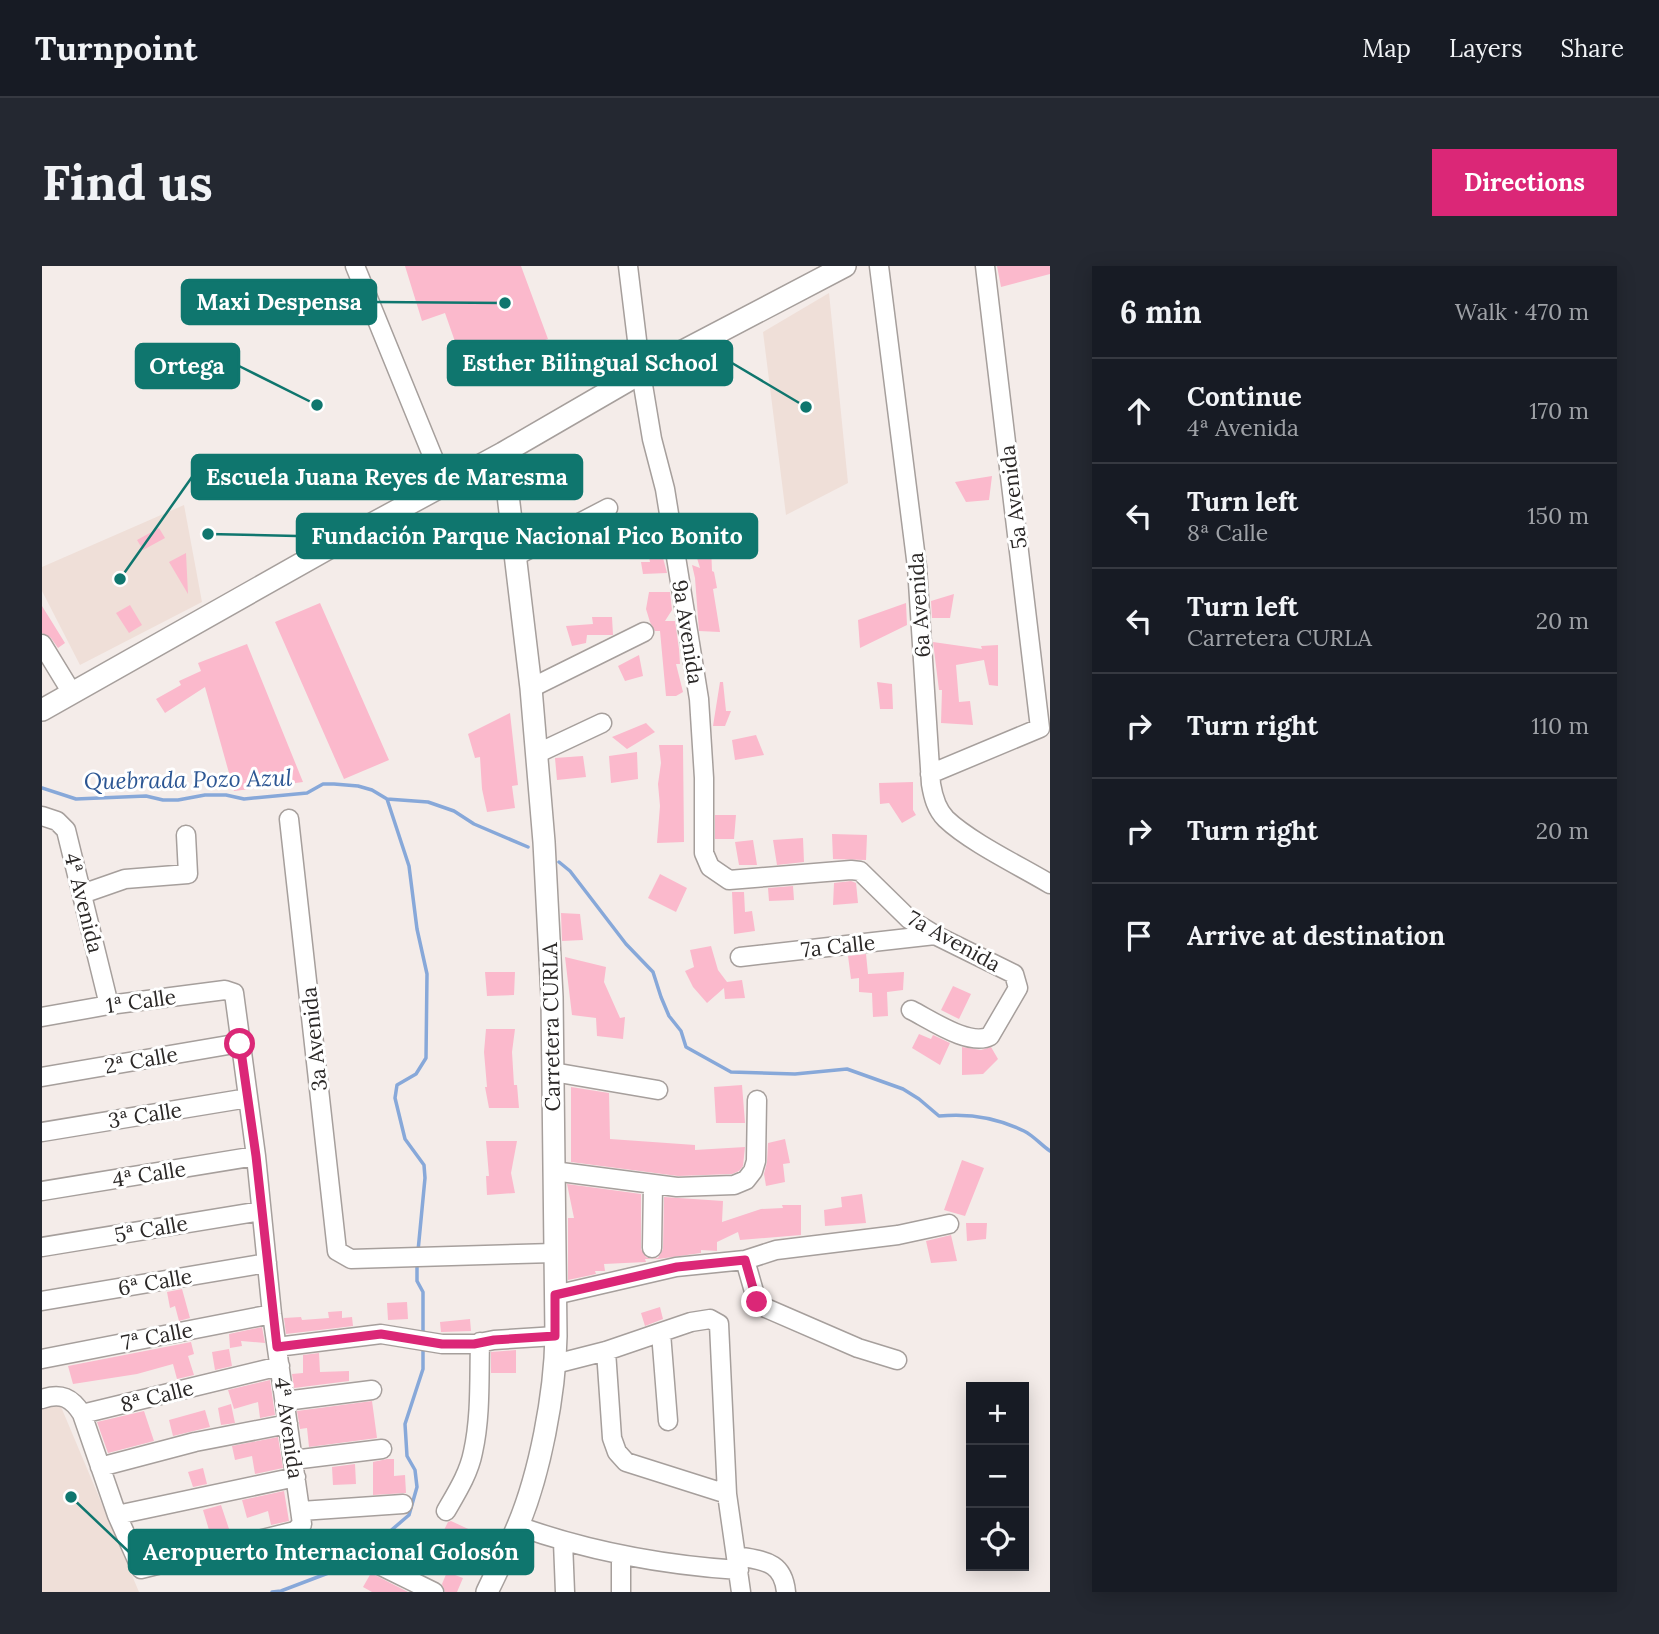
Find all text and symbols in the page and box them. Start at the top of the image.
text: Turnpoint [35,27,197,69]
text: Map [1362,33,1411,64]
text: Layers [1449,33,1522,64]
text: Share [1560,33,1624,64]
button: Directions [1432,149,1617,216]
text: Find us [42,151,213,213]
callout: Maxi Despensa [182,280,376,324]
text: Maxi Despensa [196,287,362,316]
text: 6 min [1120,293,1202,331]
text: Walk · 470 m [1455,297,1589,326]
callout: Esther Bilingual School [448,341,732,385]
callout: Ortega [136,344,239,388]
text: Esther Bilingual School [462,348,718,377]
text: Ortega [149,351,225,380]
text: Continue [1187,380,1302,413]
icon: ahead [1120,392,1158,430]
text: 170 m [1529,396,1589,425]
text: 4ª Avenida [1187,413,1299,442]
street label: 5a Avenida [993,443,1033,550]
callout: Escuela Juana Reyes de Maresma [192,455,582,499]
text: Escuela Juana Reyes de Maresma [206,462,568,491]
text: Turn left [1187,485,1298,518]
icon: left [1120,497,1158,535]
text: 150 m [1527,501,1589,530]
callout: Fundación Parque Nacional Pico Bonito [297,514,757,558]
text: 8ª Calle [1187,518,1268,547]
text: Fundación Parque Nacional Pico Bonito [311,521,743,550]
street label: 6a Avenida [902,551,936,658]
street label: 9a Avenida [666,578,710,686]
text: Turn left [1187,590,1298,623]
icon: left [1120,602,1158,640]
text: 20 m [1536,606,1589,635]
text: Carretera CURLA [1187,623,1372,652]
icon: right [1120,707,1158,745]
text: Turn right [1187,709,1318,742]
text: 110 m [1531,711,1589,740]
water label: Quebrada Pozo Azul [84,763,293,795]
icon: right [1120,812,1158,850]
text: Turn right [1187,814,1318,847]
text: 20 m [1536,816,1589,845]
street label: 4ª Avenida [59,850,109,956]
street label: 7a Avenida [903,904,1006,978]
icon: arrive [1120,917,1158,955]
text: Arrive at destination [1187,919,1445,952]
street label: 7a Calle [800,929,876,963]
street label: Carretera CURLA [536,941,566,1112]
street label: 1ª Calle [104,983,178,1019]
street label: 3a Avenida [295,985,333,1092]
route start [224,1028,255,1059]
street label: 2ª Calle [102,1040,180,1080]
street label: 3ª Calle [106,1096,184,1134]
street label: 4ª Calle [110,1155,188,1193]
street label: 5ª Calle [112,1209,190,1249]
street label: 6ª Calle [116,1262,194,1302]
route end [741,1286,772,1317]
street label: 7ª Calle [119,1316,195,1356]
street label: 8ª Calle [118,1374,196,1418]
street label: 4ª Avenida [269,1376,309,1481]
map controls [966,1382,1029,1571]
button: + [966,1382,1029,1445]
button: − [966,1445,1029,1508]
button: locate [966,1508,1029,1571]
callout: Aeropuerto Internacional Golosón [129,1530,533,1574]
text: Aeropuerto Internacional Golosón [143,1537,519,1566]

